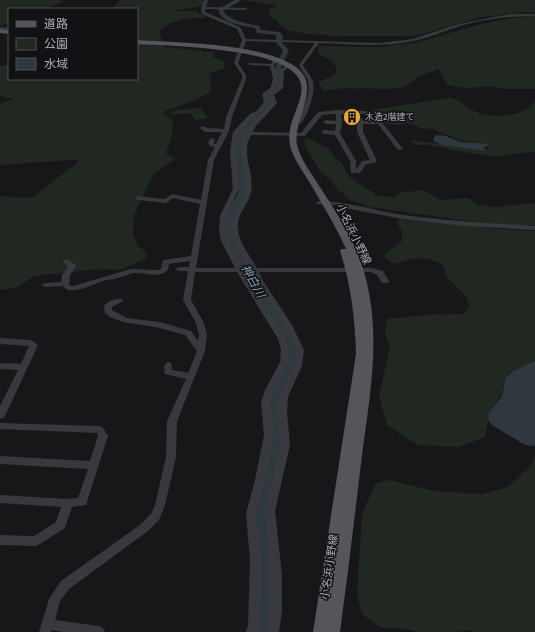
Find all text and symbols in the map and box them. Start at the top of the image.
legend [8,8,138,80]
text: 道路 [44,17,68,31]
text: 公園 [44,37,68,51]
text: 水域 [44,57,68,71]
building icon: 木造2階建て [342,107,362,127]
place label: 木造2階建て [365,112,414,122]
street label: 小名浜小野線 [333,202,374,267]
water label: 神白川 [238,262,269,302]
street label: 小名浜小野線 [318,533,341,601]

